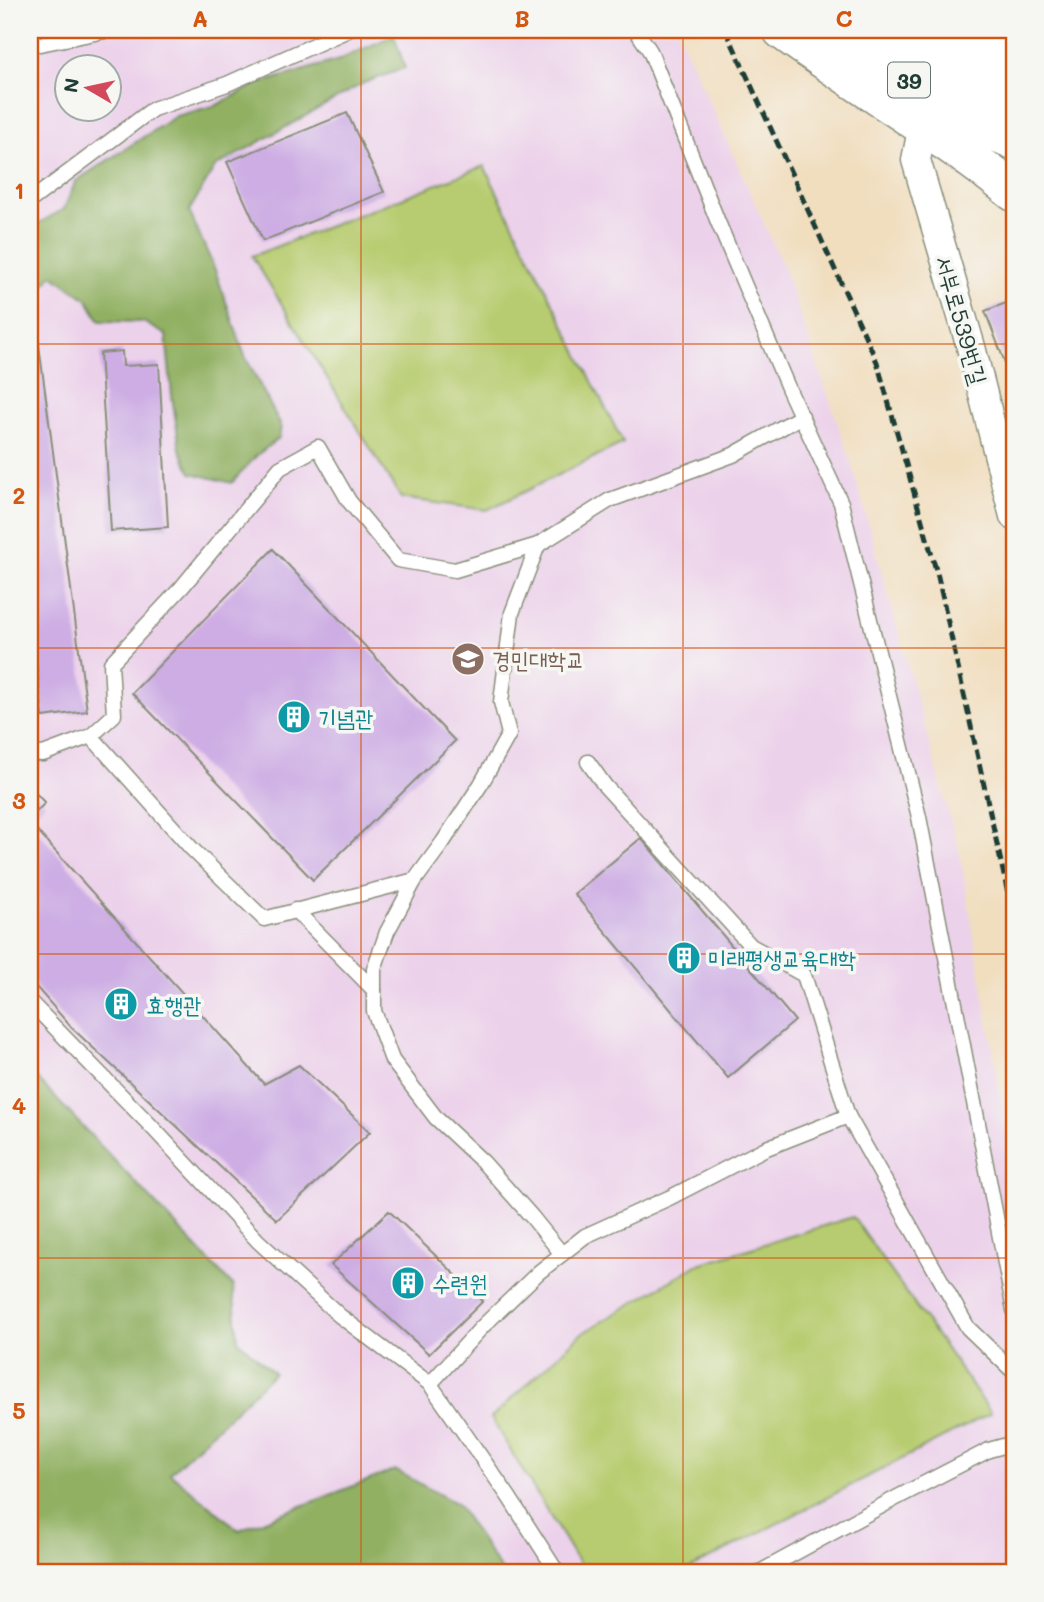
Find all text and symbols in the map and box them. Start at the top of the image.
text: A [192,3,208,33]
text: B [514,3,530,33]
text: C [835,3,853,33]
north arrow [52,52,122,122]
road number: 39 [888,62,930,98]
text: N [57,76,84,94]
text: 1 [14,175,24,205]
street label: 서부로539번길 [929,252,995,388]
text: 2 [13,480,25,510]
school or university icon: 경민대학교 [449,640,487,678]
place label: 경민대학교 [492,644,585,674]
building icon: 기념관 [275,698,313,736]
place label: 기념관 [318,702,374,732]
text: 3 [12,785,26,815]
building icon: 미래평생교육대학 [665,939,703,977]
place label: 미래평생교육대학 [708,943,856,973]
building icon: 효행관 [102,985,140,1023]
place label: 효행관 [146,989,202,1019]
text: 4 [12,1090,26,1120]
building icon: 수련원 [389,1264,427,1302]
place label: 수련원 [432,1268,488,1298]
text: 5 [12,1395,26,1425]

